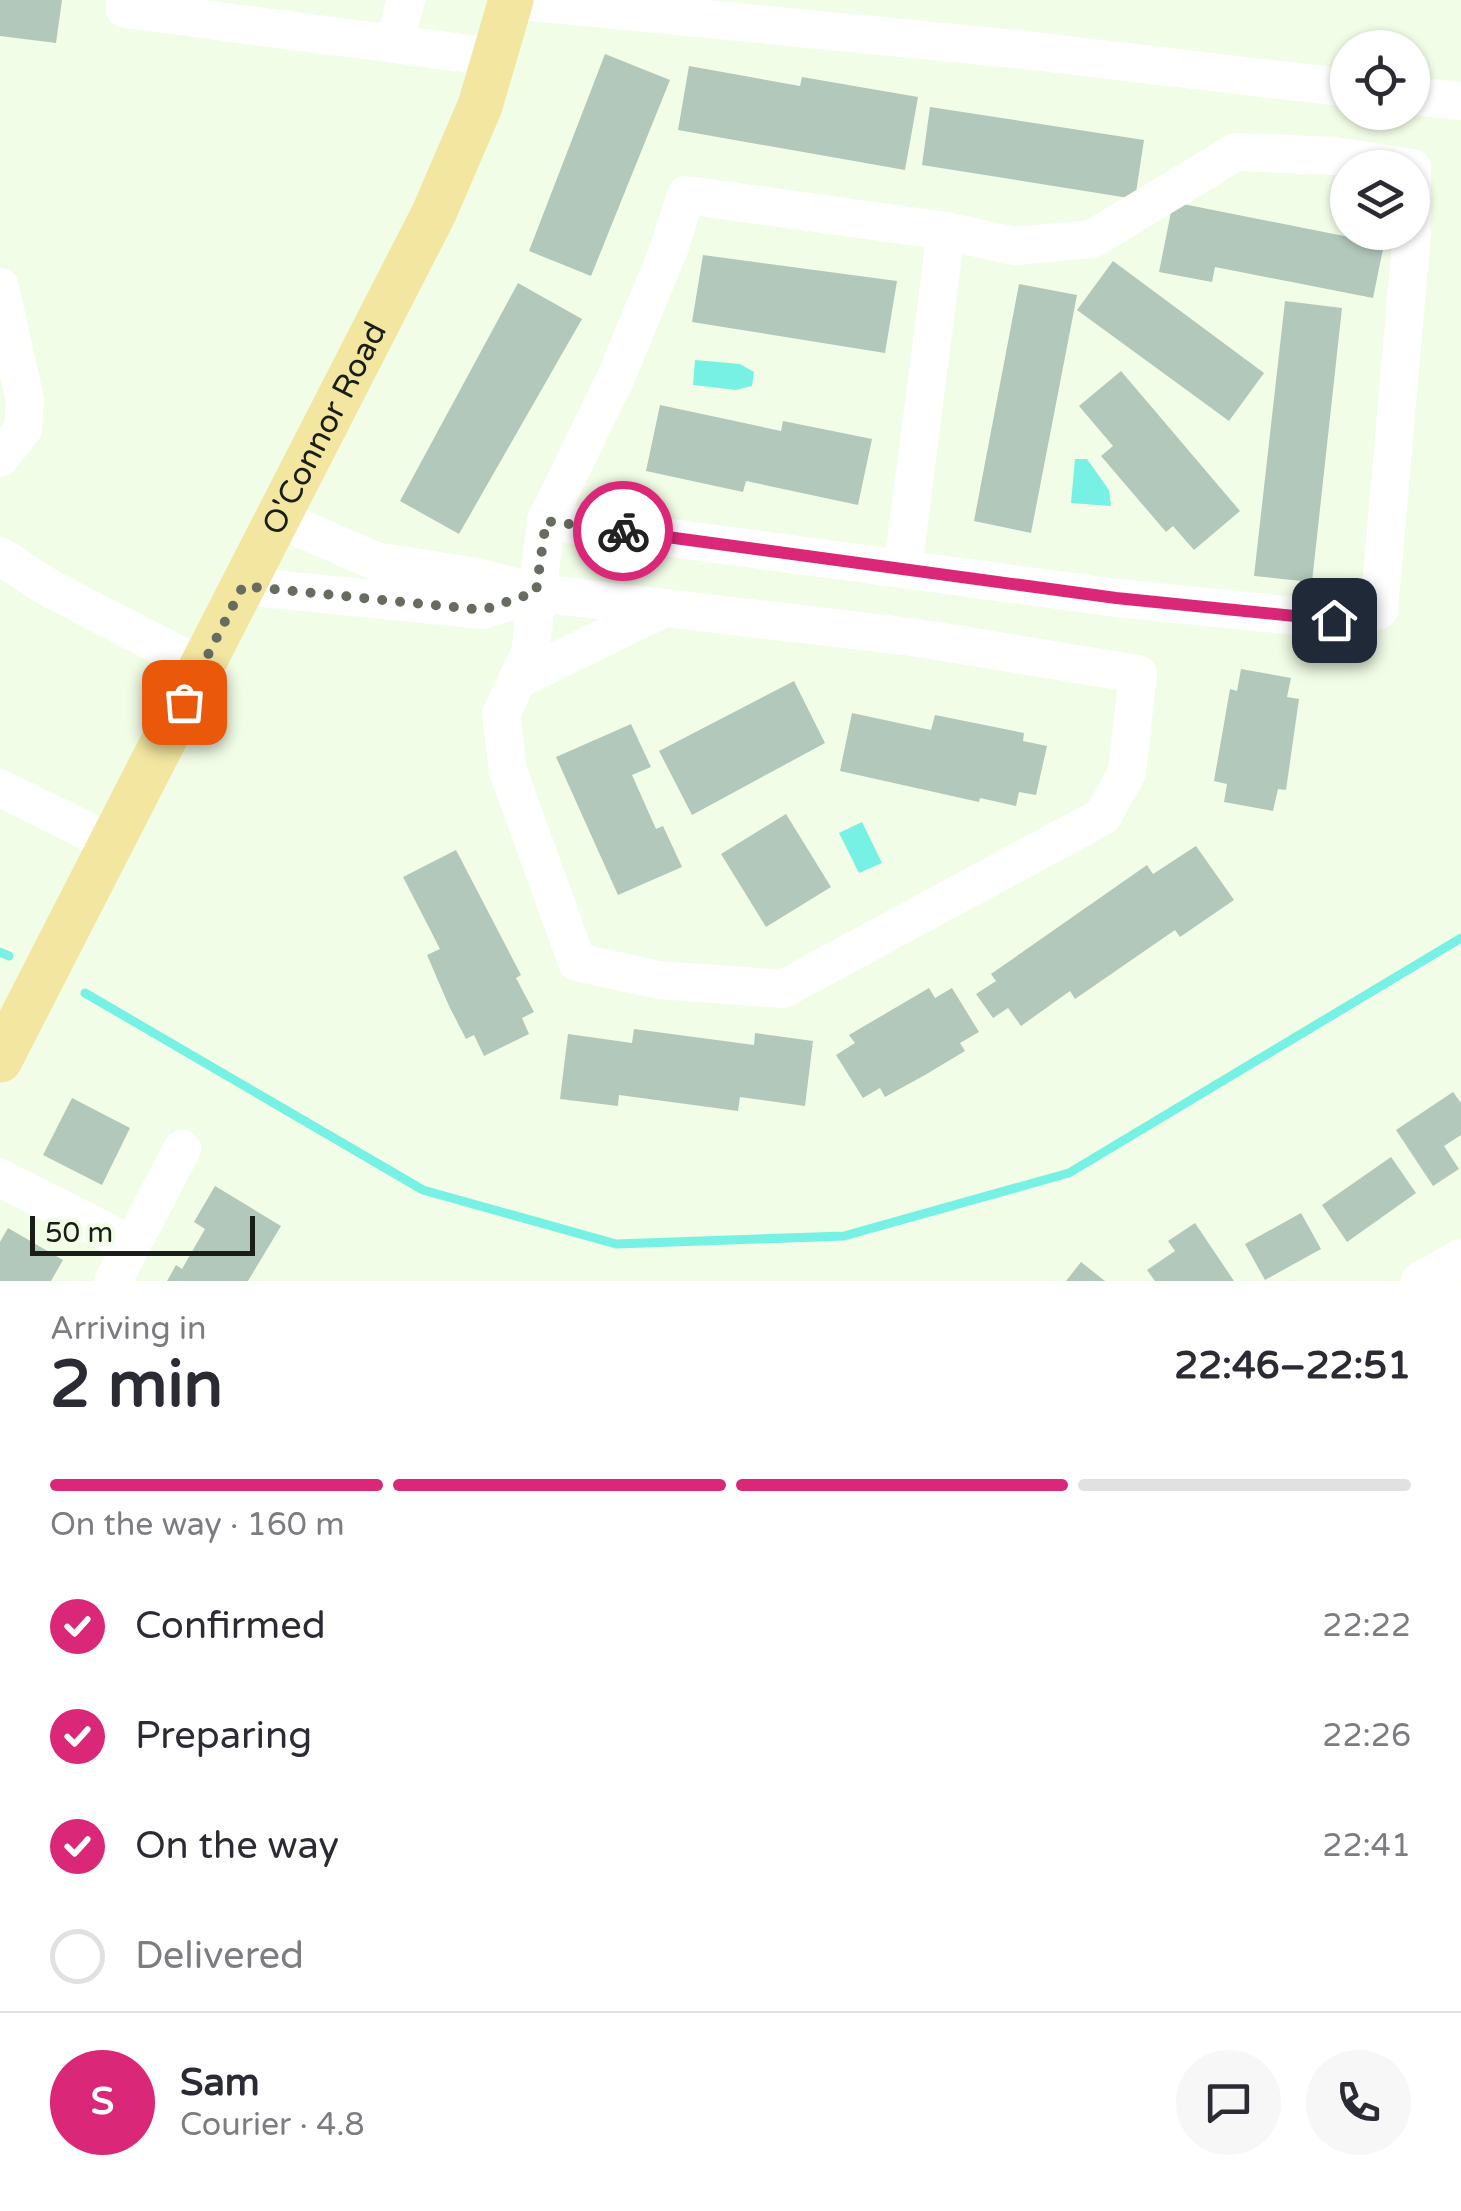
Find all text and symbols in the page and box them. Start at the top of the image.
map controls [1330,30,1430,250]
button: locate [1330,30,1430,130]
button: layers [1330,150,1430,250]
street label: O'Connor Road [254,316,395,541]
courier [573,481,673,581]
icon: bike [596,504,651,559]
pin [1292,578,1377,663]
icon: home [1307,593,1362,648]
pin [142,660,227,745]
icon: bag [157,675,212,730]
scale bar [30,1211,255,1256]
text: 50 m [45,1216,113,1250]
text: Arriving in [50,1310,207,1348]
text: 22:46–22:51 [1174,1343,1411,1389]
text: 2 min [50,1346,223,1425]
text: On the way · 160 m [50,1506,345,1544]
icon: check [50,1599,105,1654]
text: Confirmed [135,1603,326,1649]
text: 22:22 [1322,1607,1411,1645]
icon: check [50,1709,105,1764]
text: Preparing [135,1713,312,1759]
text: 22:26 [1322,1717,1411,1755]
icon: check [50,1819,105,1874]
text: On the way [135,1823,339,1869]
text: 22:41 [1322,1827,1411,1865]
text: Delivered [135,1933,304,1979]
button: chat [1176,2050,1281,2155]
button: phone [1306,2050,1411,2155]
text: Sam [180,2060,260,2106]
text: S [91,2079,114,2125]
text: Courier · 4.8 [180,2106,365,2144]

